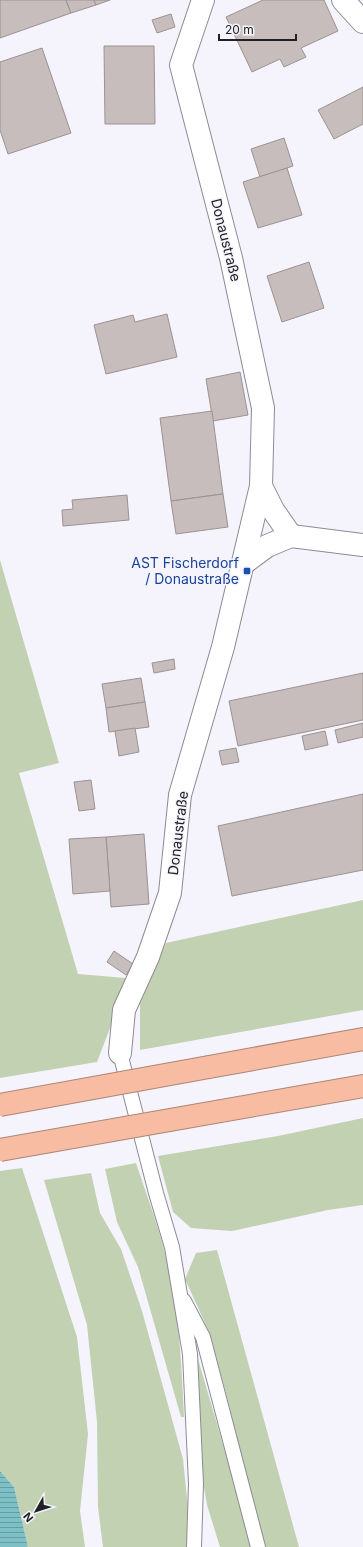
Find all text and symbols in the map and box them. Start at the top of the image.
scale bar [219,16,296,42]
text: 20 m [225,22,254,37]
street label: Donaustraße [208,197,245,283]
place label: AST Fischerdorf / Donaustraße [131,554,239,587]
marker: AST Fischerdorf / Donaustraße [242,566,252,576]
street label: Donaustraße [164,790,191,876]
north arrow [16,1491,56,1531]
text: N [20,1510,36,1525]

